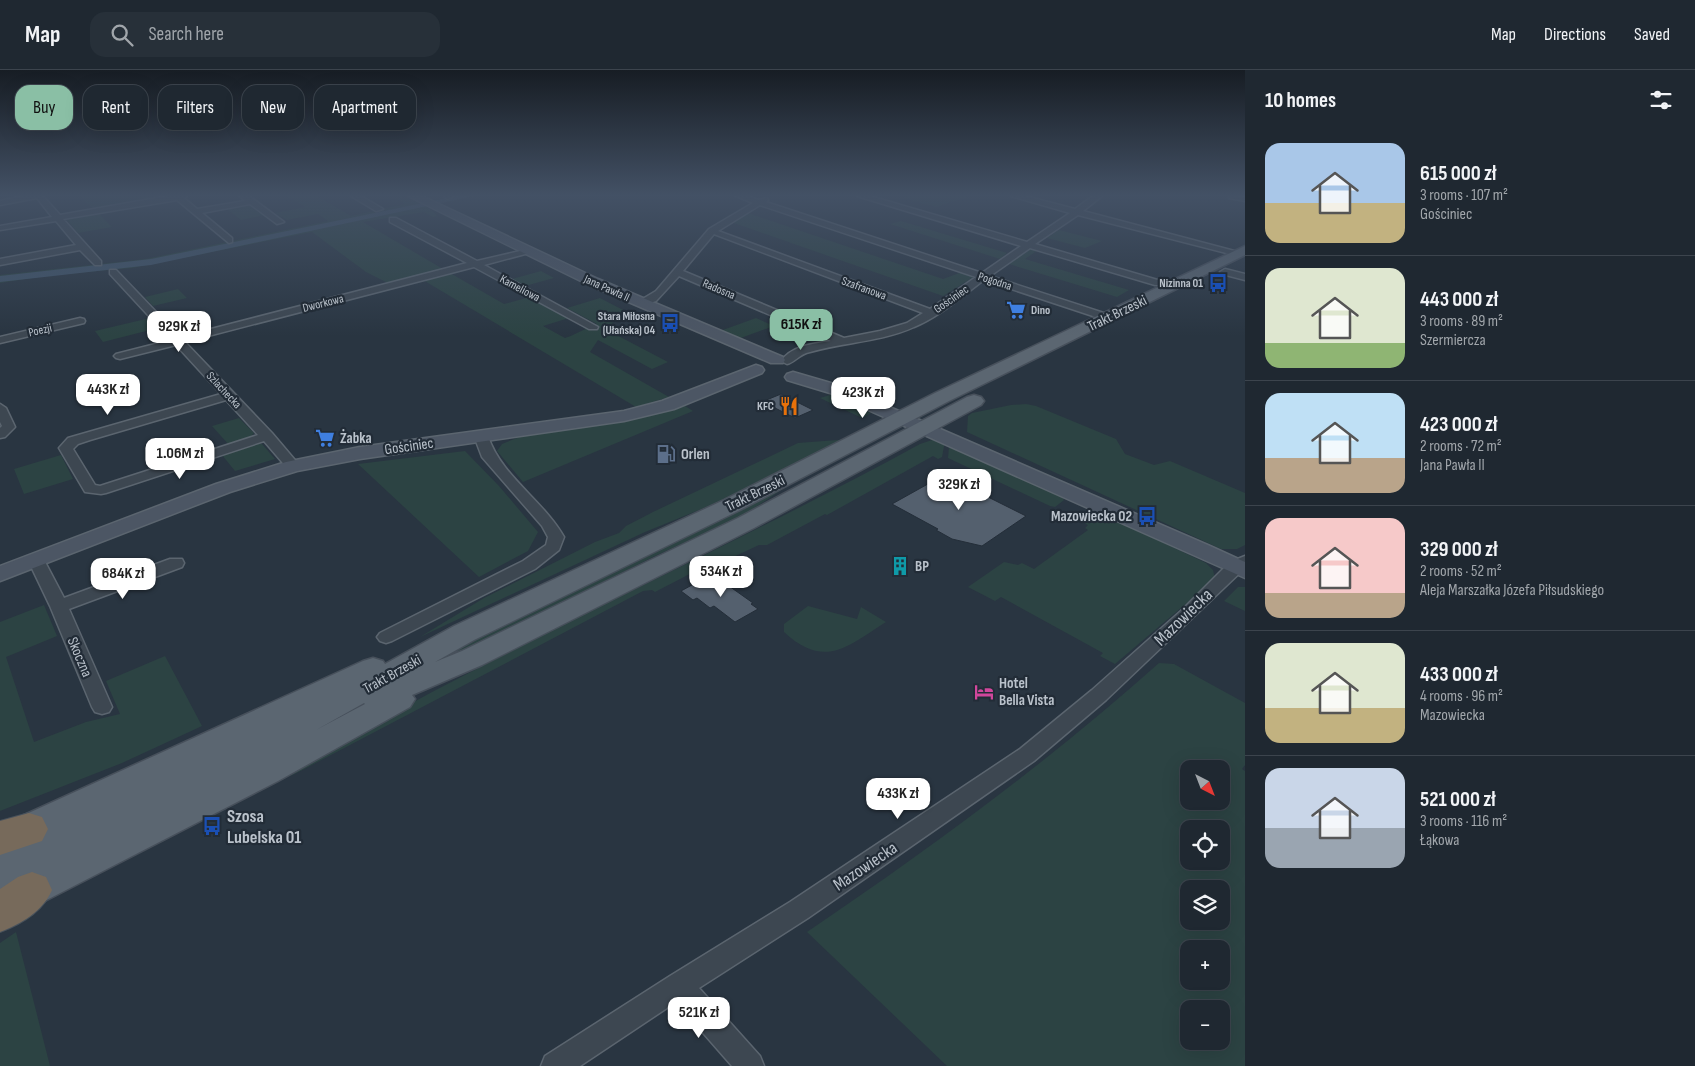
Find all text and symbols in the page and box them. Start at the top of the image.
search box [90,12,440,57]
text: Map [25,20,60,49]
icon: search [108,21,136,49]
text: Search here [148,23,224,46]
text: Map [1491,24,1516,45]
text: Directions [1544,24,1606,45]
text: Saved [1634,24,1670,45]
chip: Buy [15,85,73,130]
chip: Rent [83,85,148,130]
chip: Filters [158,85,232,130]
chip: New [242,85,304,130]
chip: Apartment [314,85,416,130]
icon: filters [1647,86,1675,114]
text: 10 homes [1265,88,1336,113]
text: 615 000 zł [1420,161,1496,186]
icon: home [1305,163,1365,223]
text: 3 rooms · 107 m² [1420,186,1508,205]
text: Gościniec [1420,205,1472,224]
street label: Pogodna [976,269,1014,294]
street label: Jana Pawła II [581,271,632,305]
street label: Kameliowa [497,272,543,305]
bus stop icon: Nizinna 01 [1207,272,1229,294]
street label: Szafranowa [839,273,889,304]
street label: Radosna [700,276,738,303]
place label: Nizinna 01 [1159,276,1203,291]
street label: Gościniec [931,282,972,317]
text: 443 000 zł [1420,287,1498,312]
icon: home [1305,288,1365,348]
street label: Dworkowa [301,291,345,316]
street label: Trakt Brzeski [1084,291,1150,336]
supermarket icon: Dino [1005,299,1027,321]
place label: Dino [1031,303,1050,318]
pin: 615K zł [755,308,847,351]
place label: Stara Miłosna (Ułańska) 04 [598,309,655,338]
pin: 929K zł [133,310,225,353]
bus stop icon: Stara Miłosna (Ułańska) 04 [659,312,681,334]
text: 3 rooms · 89 m² [1420,312,1503,331]
text: 615K zł [781,315,821,334]
text: 929K zł [158,317,200,336]
street label: Poezji [27,321,53,340]
text: Szermiercza [1420,331,1486,350]
street label: Szlachecka [203,369,245,412]
pin: 443K zł [62,374,154,416]
pin: 423K zł [817,376,909,419]
text: 443K zł [87,380,129,399]
text: 423K zł [842,383,884,402]
restaurant icon: KFC [778,395,800,417]
place label: KFC [757,399,774,414]
text: 423 000 zł [1420,412,1497,437]
icon: home [1305,413,1365,473]
supermarket icon: Żabka [314,427,336,449]
place label: Żabka [340,429,372,448]
street label: Gościniec [383,434,435,459]
text: 2 rooms · 72 m² [1420,437,1502,456]
pin: 1.06M zł [128,438,232,480]
fuel station icon: Orlen [655,443,677,465]
text: 1.06M zł [156,444,204,463]
place label: Orlen [681,445,710,464]
text: Jana Pawła II [1420,456,1485,475]
pin: 329K zł [913,468,1005,511]
street label: Trakt Brzeski [722,471,788,516]
text: 329K zł [938,475,980,494]
bus stop icon: Mazowiecka 02 [1136,505,1158,527]
place label: Mazowiecka 02 [1051,507,1132,526]
text: 329 000 zł [1420,537,1498,562]
icon: home [1305,538,1365,598]
building icon: BP [889,555,911,577]
pin: 534K zł [675,556,767,598]
place label: BP [915,557,929,576]
pin: 684K zł [77,558,169,600]
text: 534K zł [700,562,742,581]
text: 2 rooms · 52 m² [1420,562,1502,581]
text: 684K zł [102,564,144,583]
text: Aleja Marszałka Józefa Piłsudskiego [1420,581,1604,600]
street label: Mazowiecka [1150,584,1217,650]
street label: Skoczna [63,634,96,680]
street label: Trakt Brzeski [360,651,425,698]
text: 433 000 zł [1420,662,1498,687]
icon: home [1305,663,1365,723]
place label: Hotel Bella Vista [999,674,1054,710]
hotel icon: Hotel Bella Vista [973,681,995,703]
text: 4 rooms · 96 m² [1420,687,1503,706]
text: Mazowiecka [1420,706,1485,725]
north arrow [1180,760,1230,810]
map controls [1180,760,1230,1050]
pin: 433K zł [852,778,944,820]
text: 433K zł [877,784,919,803]
text: 521 000 zł [1420,787,1496,812]
icon: home [1305,788,1365,848]
place label: Szosa Lubelska 01 [227,806,301,848]
text: 3 rooms · 116 m² [1420,812,1507,831]
bus stop icon: Szosa Lubelska 01 [201,815,223,837]
button: locate [1180,820,1230,870]
text: Łąkowa [1420,831,1459,850]
street label: Mazowiecka [829,837,901,896]
button: layers [1180,880,1230,930]
button: + [1180,940,1230,990]
pin: 521K zł [653,996,745,1039]
button: − [1180,1000,1230,1050]
text: 521K zł [679,1003,719,1022]

